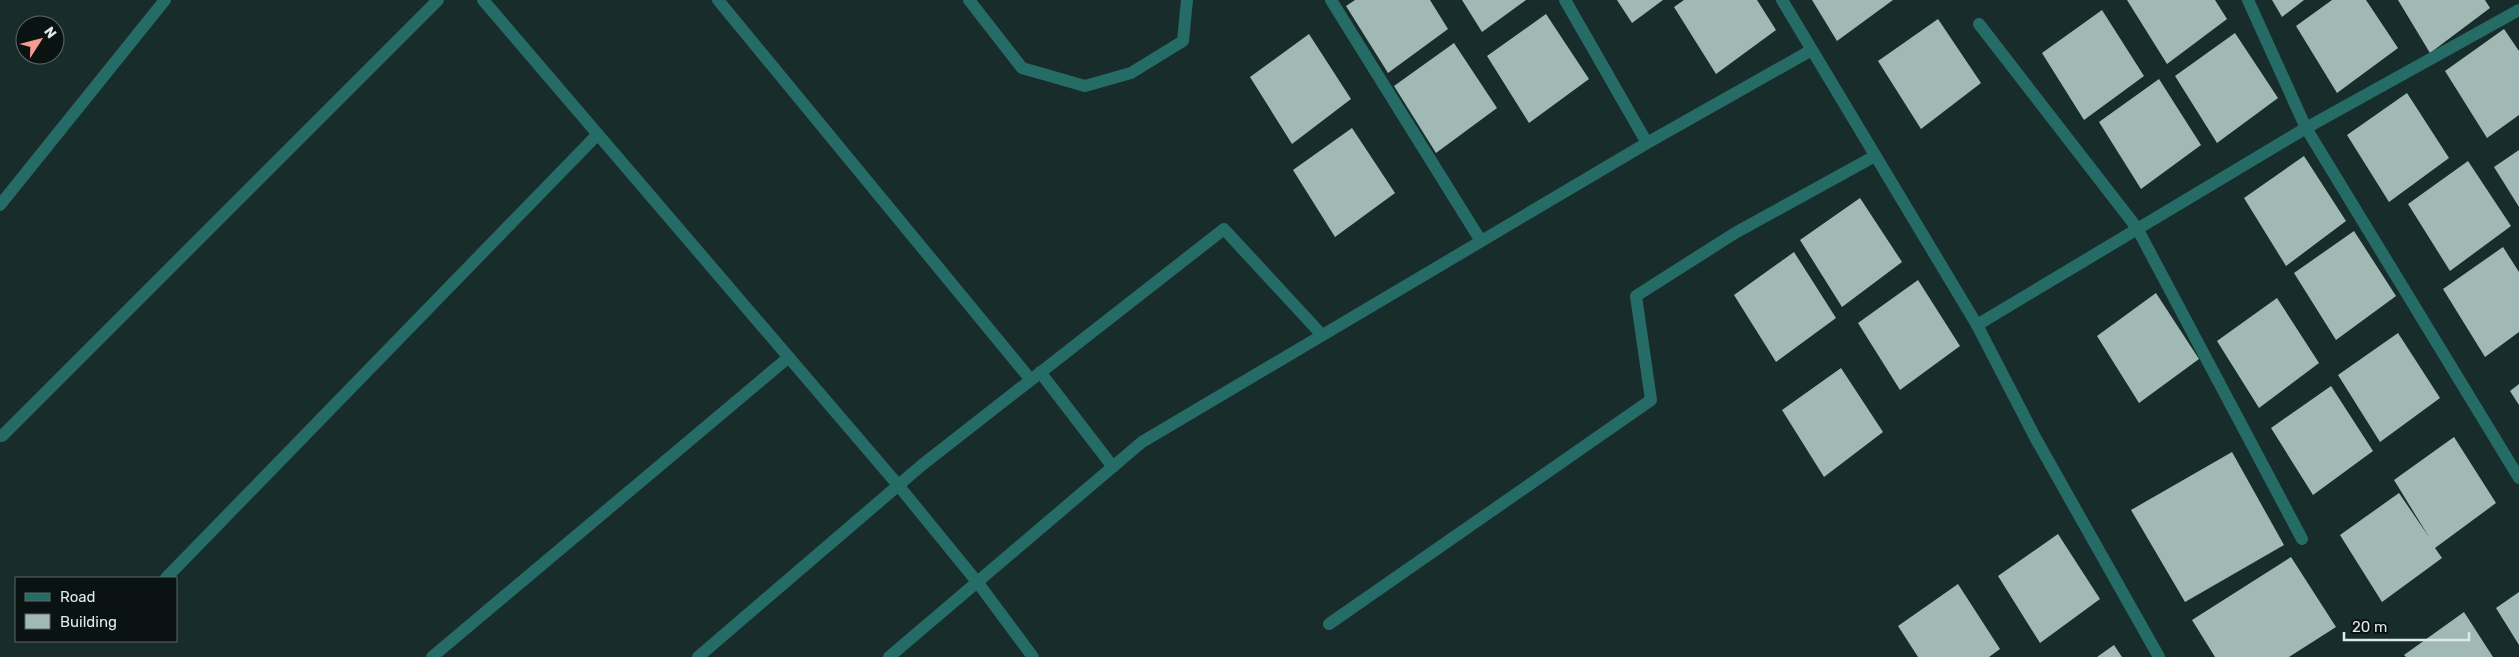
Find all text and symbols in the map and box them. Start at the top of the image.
north arrow [15,15,65,65]
text: N [40,24,60,42]
legend [15,577,178,642]
text: Road [60,588,96,606]
scale bar [2344,610,2469,642]
text: Building [60,613,117,631]
text: 20 m [2352,618,2387,636]

